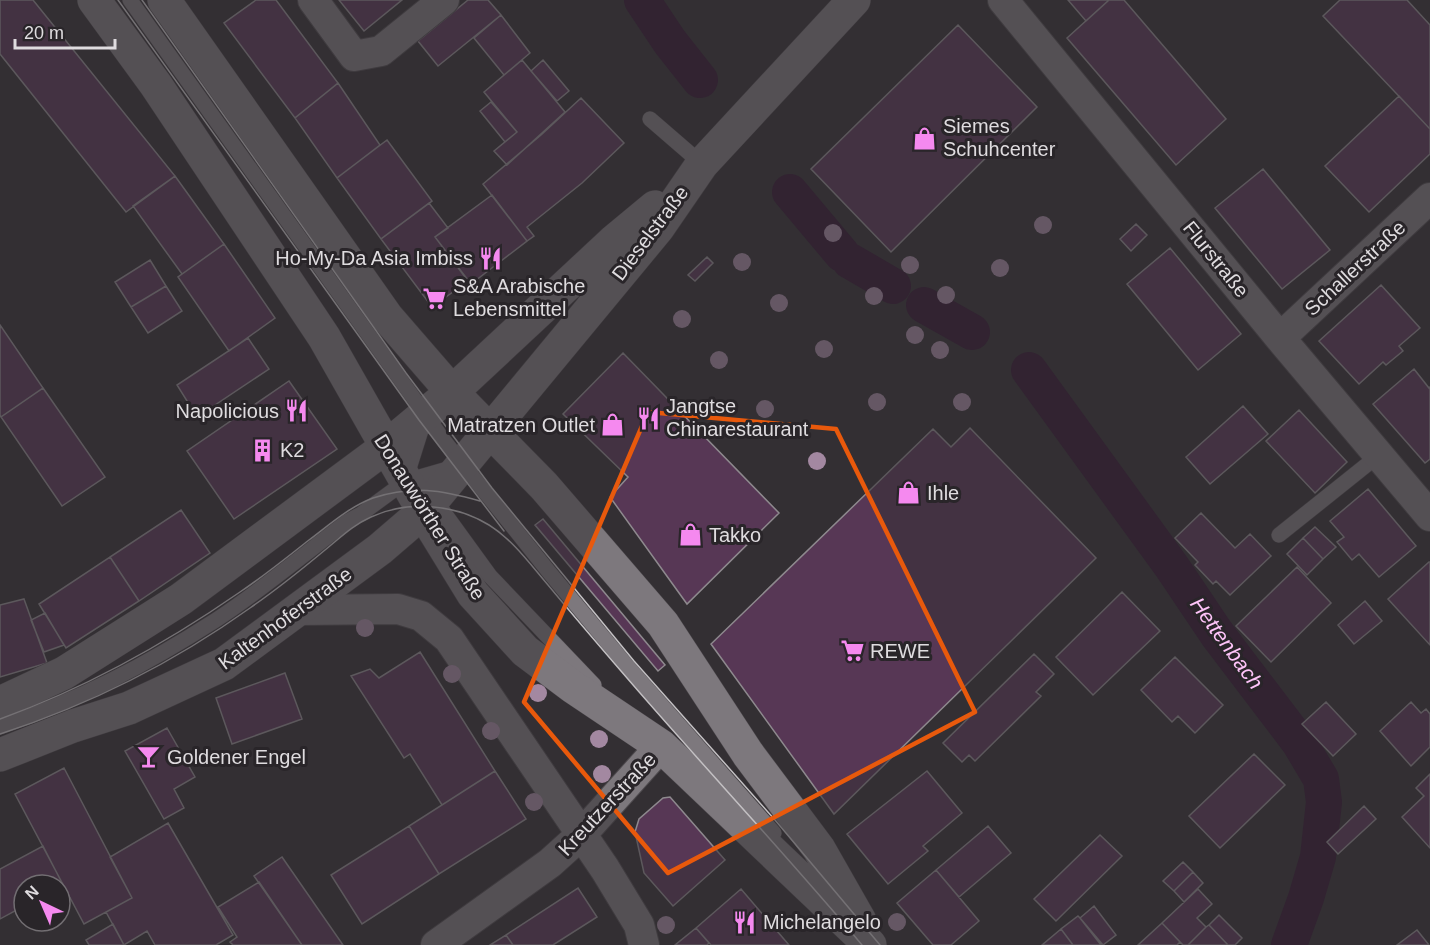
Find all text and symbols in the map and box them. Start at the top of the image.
scale bar [15,12,116,50]
text: 20 m [24,23,64,43]
place label: Siemes Schuhcenter [943,115,1056,160]
shop icon: Siemes Schuhcenter [912,125,938,151]
street label: Dieselstraße [607,182,693,284]
street label: Schallerstraße [1300,216,1410,320]
street label: Flurstraße [1179,217,1253,301]
restaurant icon: Ho-My-Da Asia Imbiss [478,245,504,271]
place label: Ho-My-Da Asia Imbiss [275,247,473,269]
place label: S&A Arabische Lebensmittel [453,275,585,320]
supermarket icon: S&A Arabische Lebensmittel [422,285,448,311]
place label: Jangtse Chinarestaurant [666,395,809,440]
restaurant icon: Napolicious [284,398,310,424]
place label: Napolicious [176,400,279,422]
restaurant icon: Jangtse Chinarestaurant [635,405,661,431]
shop icon: Matratzen Outlet [600,412,626,438]
place label: Matratzen Outlet [447,414,595,436]
street label: Donauwörther Straße [370,430,490,604]
building icon: K2 [249,437,275,463]
place label: K2 [280,439,304,461]
shop icon: Ihle [896,480,922,506]
place label: Ihle [927,482,959,504]
shop icon: Takko [678,522,704,548]
place label: Takko [709,524,761,546]
street label: Kaltenhoferstraße [214,562,356,674]
water label: Hettenbach [1186,593,1268,693]
supermarket icon: REWE [839,638,865,664]
place label: REWE [870,640,930,662]
bar icon: Goldener Engel [136,744,162,770]
place label: Goldener Engel [167,746,306,768]
street label: Kreutzerstraße [554,748,660,860]
north arrow [12,873,72,933]
text: N [22,882,42,903]
restaurant icon: Michelangelo [732,909,758,935]
place label: Michelangelo [763,911,881,933]

